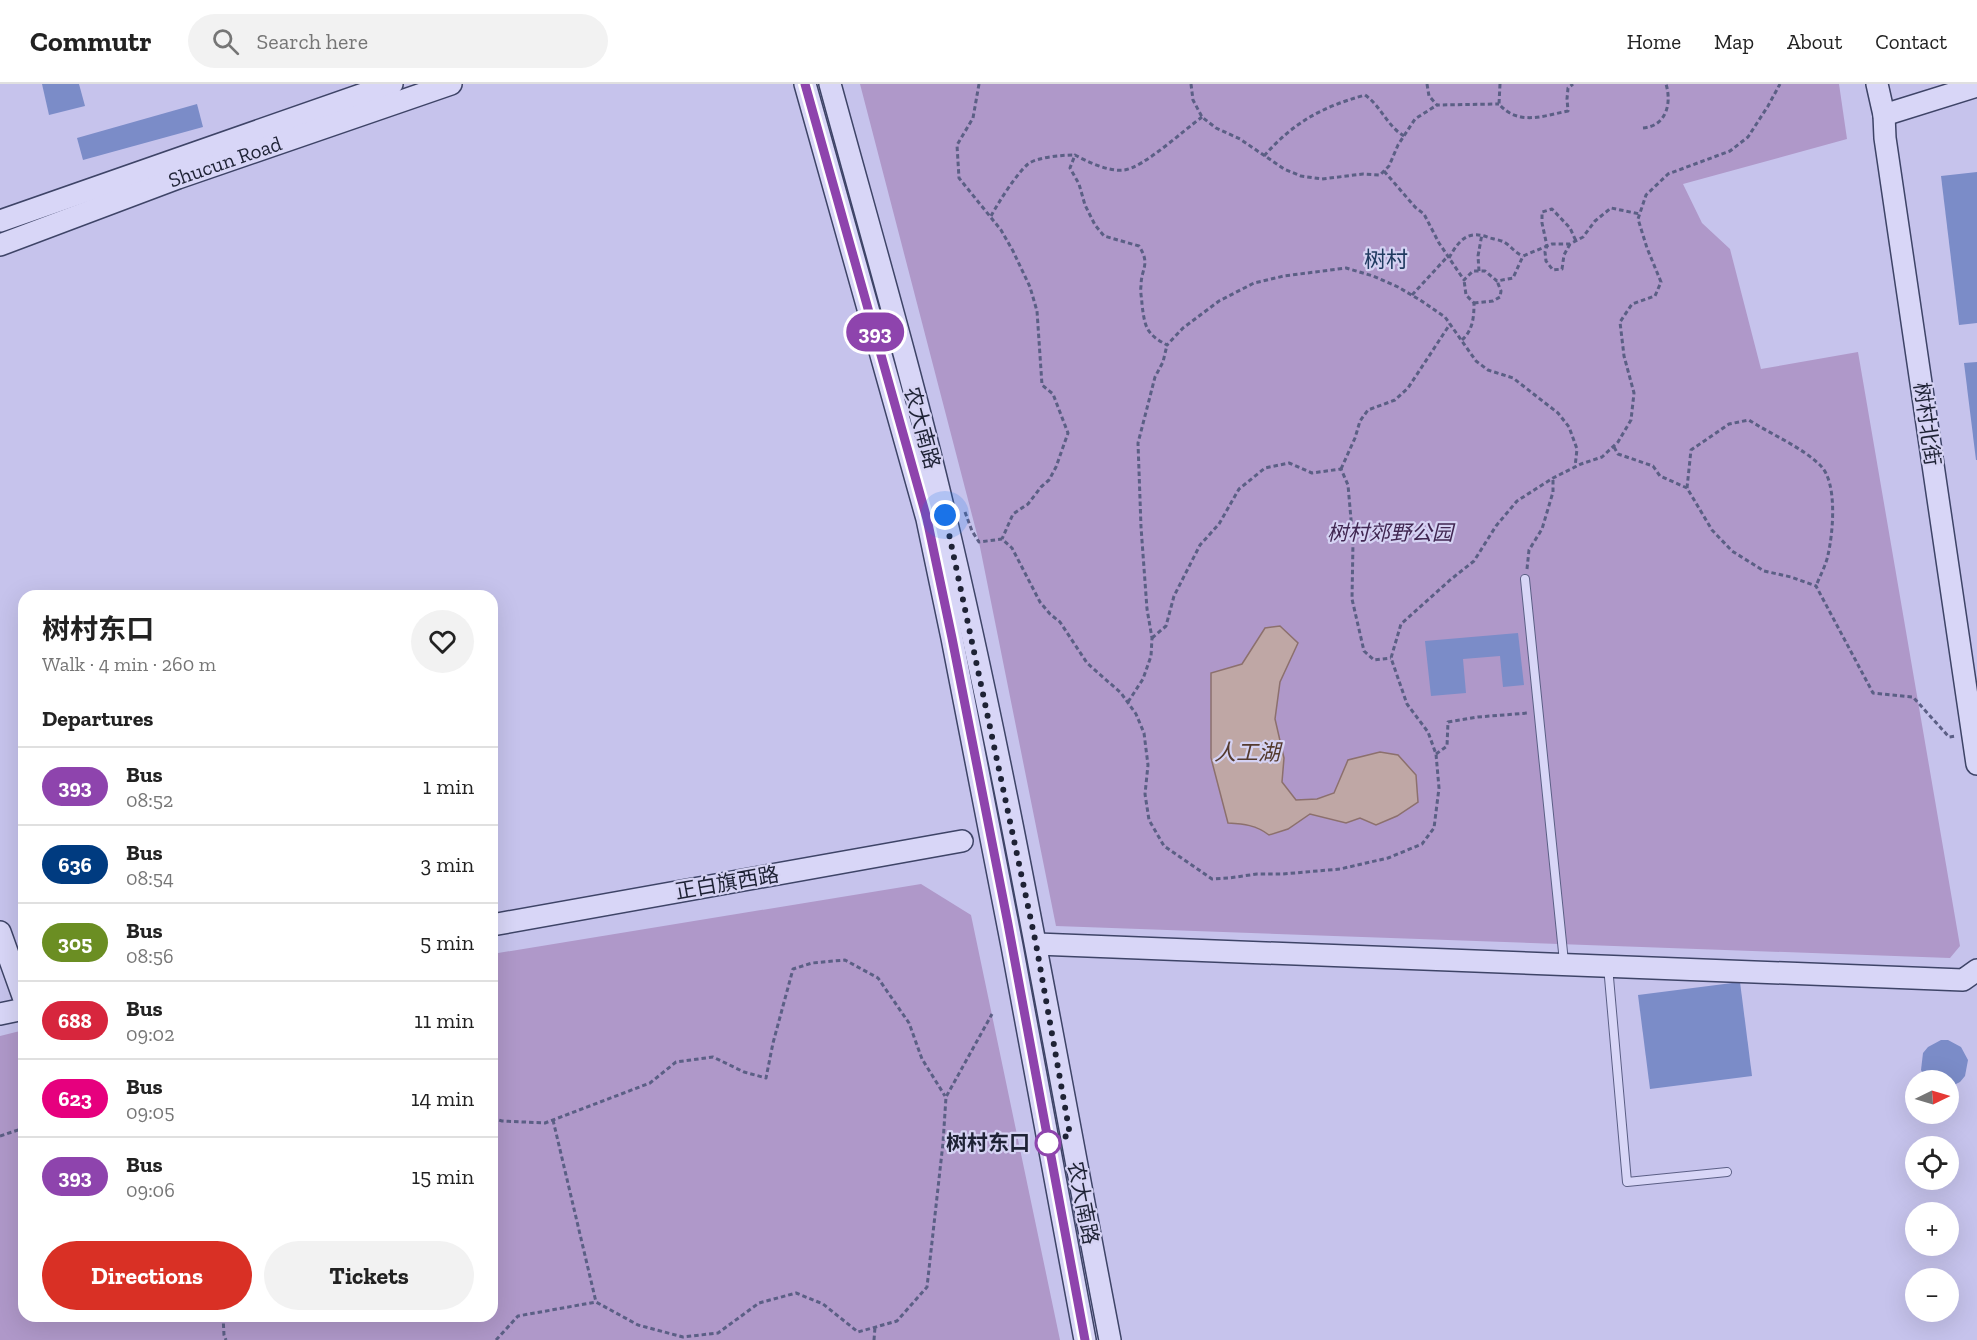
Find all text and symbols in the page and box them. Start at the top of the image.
search box [188,14,608,68]
text: Commutr [30,25,152,58]
icon: search [209,25,242,58]
text: Search here [257,28,368,55]
text: Home [1627,29,1681,54]
text: Map [1714,29,1754,54]
text: About [1787,29,1842,54]
text: Contact [1875,29,1947,54]
street label: Shucun Road [165,130,285,193]
district label: 树村 [1364,246,1408,273]
line badge: 393 [840,312,910,352]
text: 393 [858,320,892,345]
street label: 树村北街 [1909,381,1946,467]
street label: 农大南路 [900,384,945,472]
your location [930,500,960,530]
park label: 树村郊野公园 [1327,520,1456,545]
button: heart [411,610,474,673]
text: 树村东口 [42,613,154,646]
text: Walk · 4 min · 260 m [42,652,216,676]
text: Departures [42,705,153,732]
water label: 人工湖 [1214,739,1283,766]
text: Bus [126,761,163,788]
text: 1 min [423,773,474,800]
text: 393 [58,774,92,799]
text: 08:52 [126,788,173,812]
text: Bus [126,839,163,866]
text: 3 min [420,851,474,878]
text: 636 [58,852,92,877]
street label: 正白旗西路 [673,861,781,904]
text: 08:54 [126,866,174,890]
text: Bus [126,917,163,944]
text: 5 min [420,929,474,956]
text: 305 [58,930,92,955]
text: 08:56 [126,944,174,968]
text: Bus [126,995,163,1022]
text: 11 min [414,1007,474,1034]
text: 688 [58,1008,92,1033]
text: 09:02 [126,1022,174,1046]
north arrow [1905,1070,1959,1124]
map controls [1905,1070,1959,1322]
text: Bus [126,1073,163,1100]
text: 14 min [411,1085,474,1112]
text: 623 [58,1086,92,1111]
text: 09:05 [126,1100,174,1124]
place label: 树村东口 [946,1130,1030,1155]
marker: 树村东口 [1035,1130,1061,1156]
button: locate [1905,1136,1959,1190]
text: Bus [126,1151,163,1178]
street label: 农大南路 [1063,1159,1104,1247]
text: 15 min [412,1163,474,1190]
text: 393 [58,1164,92,1189]
text: 09:06 [126,1178,175,1202]
button: + [1905,1202,1959,1256]
button: Directions [42,1241,252,1310]
button: Tickets [264,1241,474,1310]
button: − [1905,1268,1959,1322]

